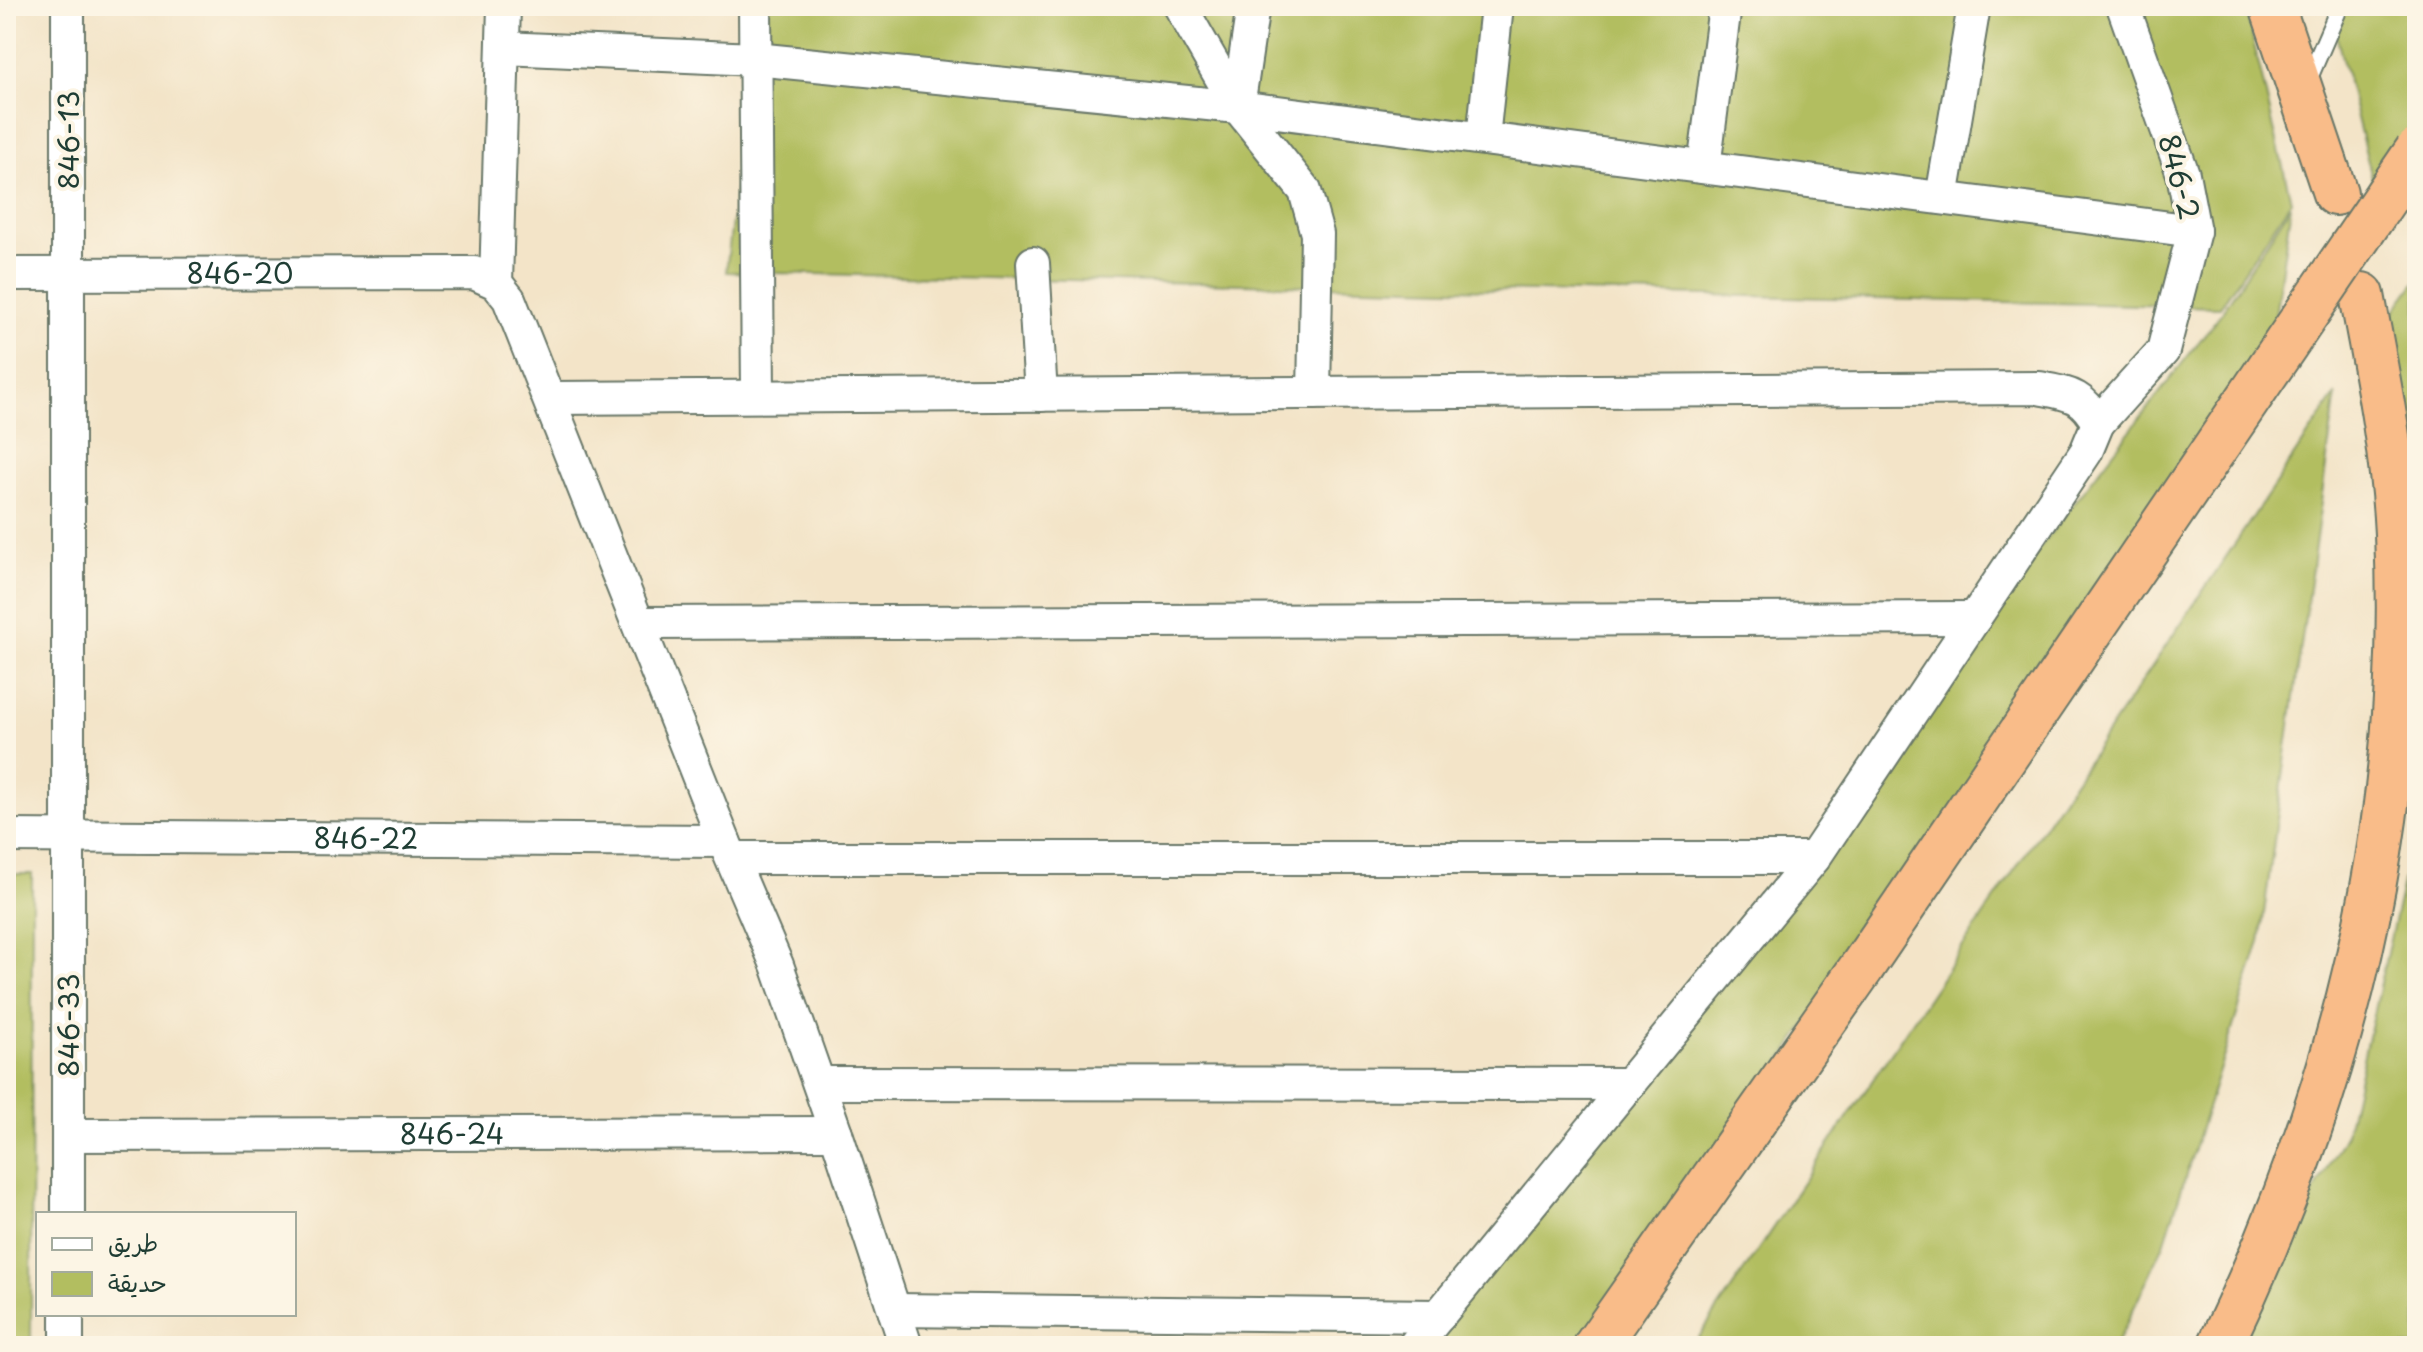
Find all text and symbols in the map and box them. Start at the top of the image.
street label: 846-13 [46,91,89,189]
street label: 846-2 [2148,129,2212,224]
street label: 846-20 [186,250,294,294]
street label: 846-22 [313,815,419,859]
street label: 846-33 [46,973,89,1077]
street label: 846-24 [400,1111,504,1154]
legend [36,1212,296,1316]
text: طريق [108,1224,158,1260]
text: حديقة [108,1264,167,1300]

